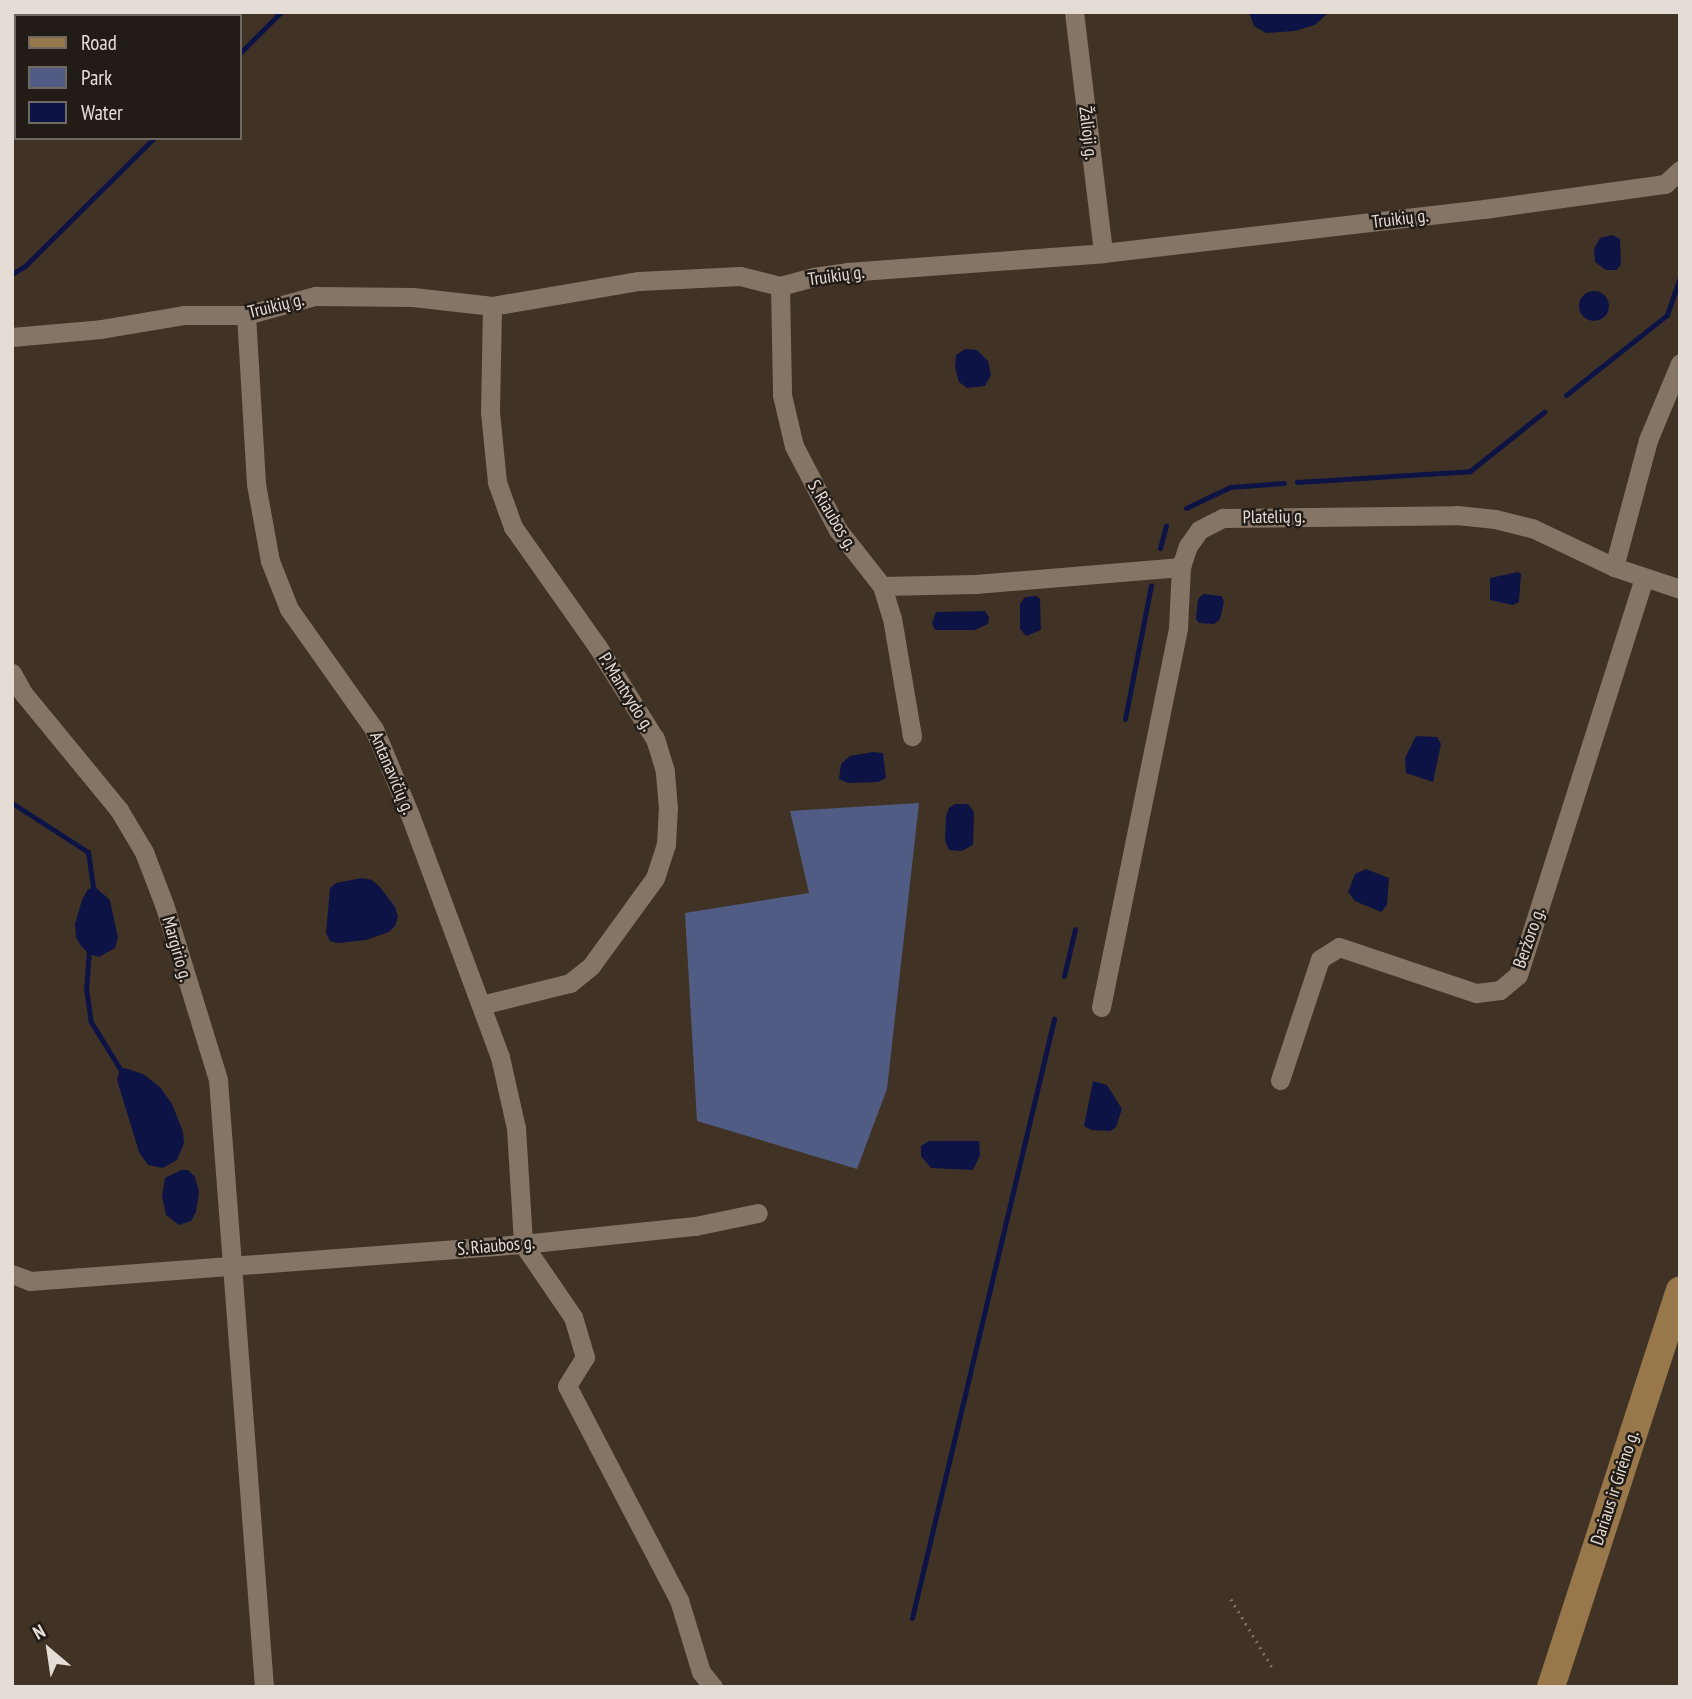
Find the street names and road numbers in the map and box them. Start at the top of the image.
street label: Žalioji g. [1074,105,1102,161]
street label: Truikių g. [1371,205,1429,233]
street label: Truikių g. [806,261,866,291]
street label: Truikių g. [246,289,306,323]
street label: S. Riaubos g. [802,476,862,554]
street label: Platelių g. [1243,506,1305,528]
street label: P. Mantvydo g. [593,649,659,735]
street label: Antanavičių g. [365,729,419,817]
street label: Beržoro g. [1509,905,1549,971]
street label: Margirio g. [157,914,197,984]
street label: S. Riaubos g. [456,1232,536,1260]
street label: Dariaus ir Girėno g. [1586,1428,1644,1548]

